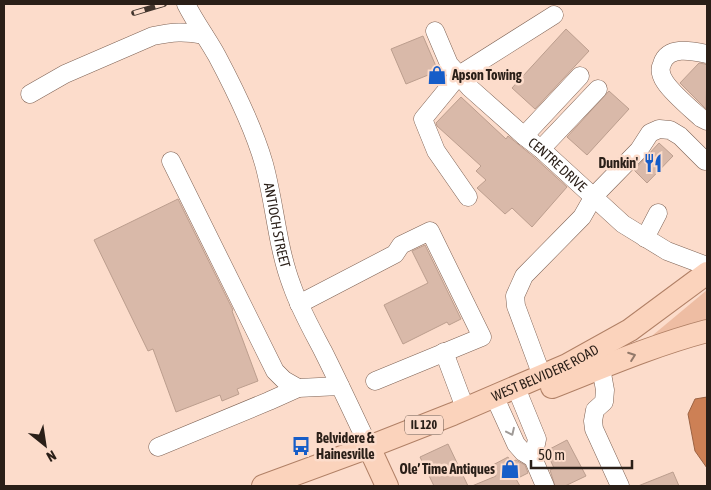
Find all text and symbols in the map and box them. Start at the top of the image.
shop icon: Apson Towing [426,64,448,86]
place label: Apson Towing [451,67,523,83]
street label: CENTRE DRIVE [525,134,590,195]
restaurant icon: Dunkin' [642,152,664,174]
place label: Dunkin' [598,155,639,171]
street label: ANTIOCH STREET [261,181,294,270]
street label: WEST BELVIDERE ROAD [489,341,602,405]
one-way arrow [627,352,636,362]
road number: IL 120 [405,416,443,434]
north arrow [20,420,70,470]
one-way arrow [504,427,515,436]
place label: Belvidere & Hainesville [316,430,375,462]
bus stop icon: Belvidere & Hainesville [290,435,312,457]
scale bar [531,438,632,470]
text: 50 m [538,446,565,463]
text: N [44,447,59,465]
shop icon: Ole’ Time Antiques [499,458,521,480]
place label: Ole’ Time Antiques [400,461,495,477]

